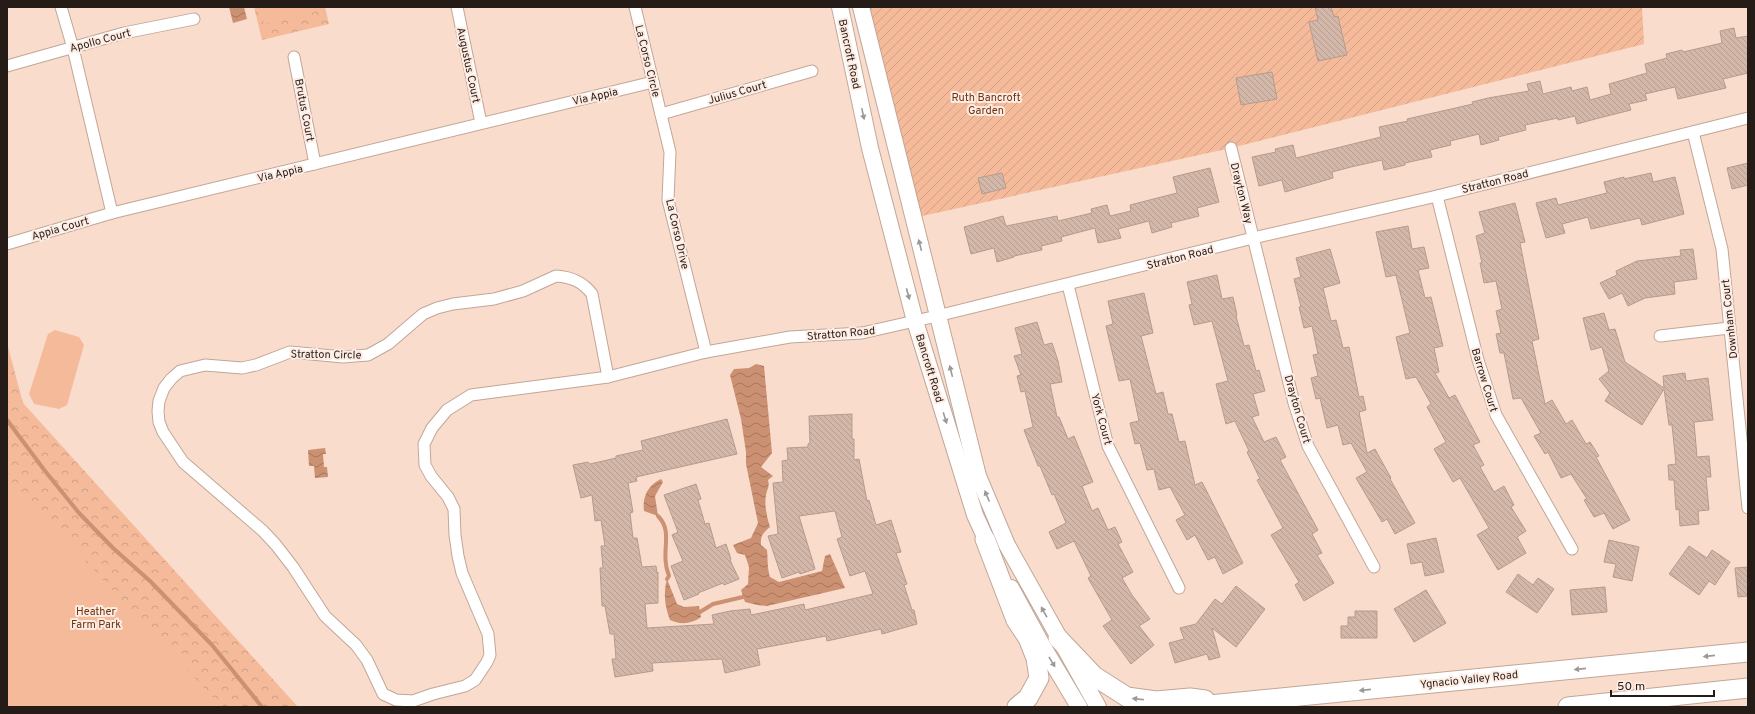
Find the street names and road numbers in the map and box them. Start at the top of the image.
street label: Bancroft Road [835,18,863,90]
street label: La Corso Circle [631,24,663,99]
street label: Apollo Court [68,26,132,56]
street label: Augustus Court [453,26,483,104]
street label: Brutus Court [291,78,317,143]
street label: Julius Court [707,78,768,108]
street label: Via Appia [571,85,620,109]
street label: Drayton Way [1227,161,1255,225]
street label: Via Appia [256,162,305,186]
street label: Stratton Road [1460,167,1530,197]
street label: La Corso Drive [662,198,692,271]
street label: Appia Court [30,214,91,244]
street label: Stratton Road [1145,243,1215,273]
street label: Downham Court [1719,279,1741,359]
street label: Stratton Road [806,324,876,344]
street label: Bancroft Road [912,332,946,404]
street label: Stratton Circle [290,347,362,363]
street label: Barrow Court [1468,347,1500,414]
street label: Drayton Court [1281,374,1313,445]
street label: York Court [1087,392,1115,447]
street label: Ygnacio Valley Road [1419,668,1519,692]

